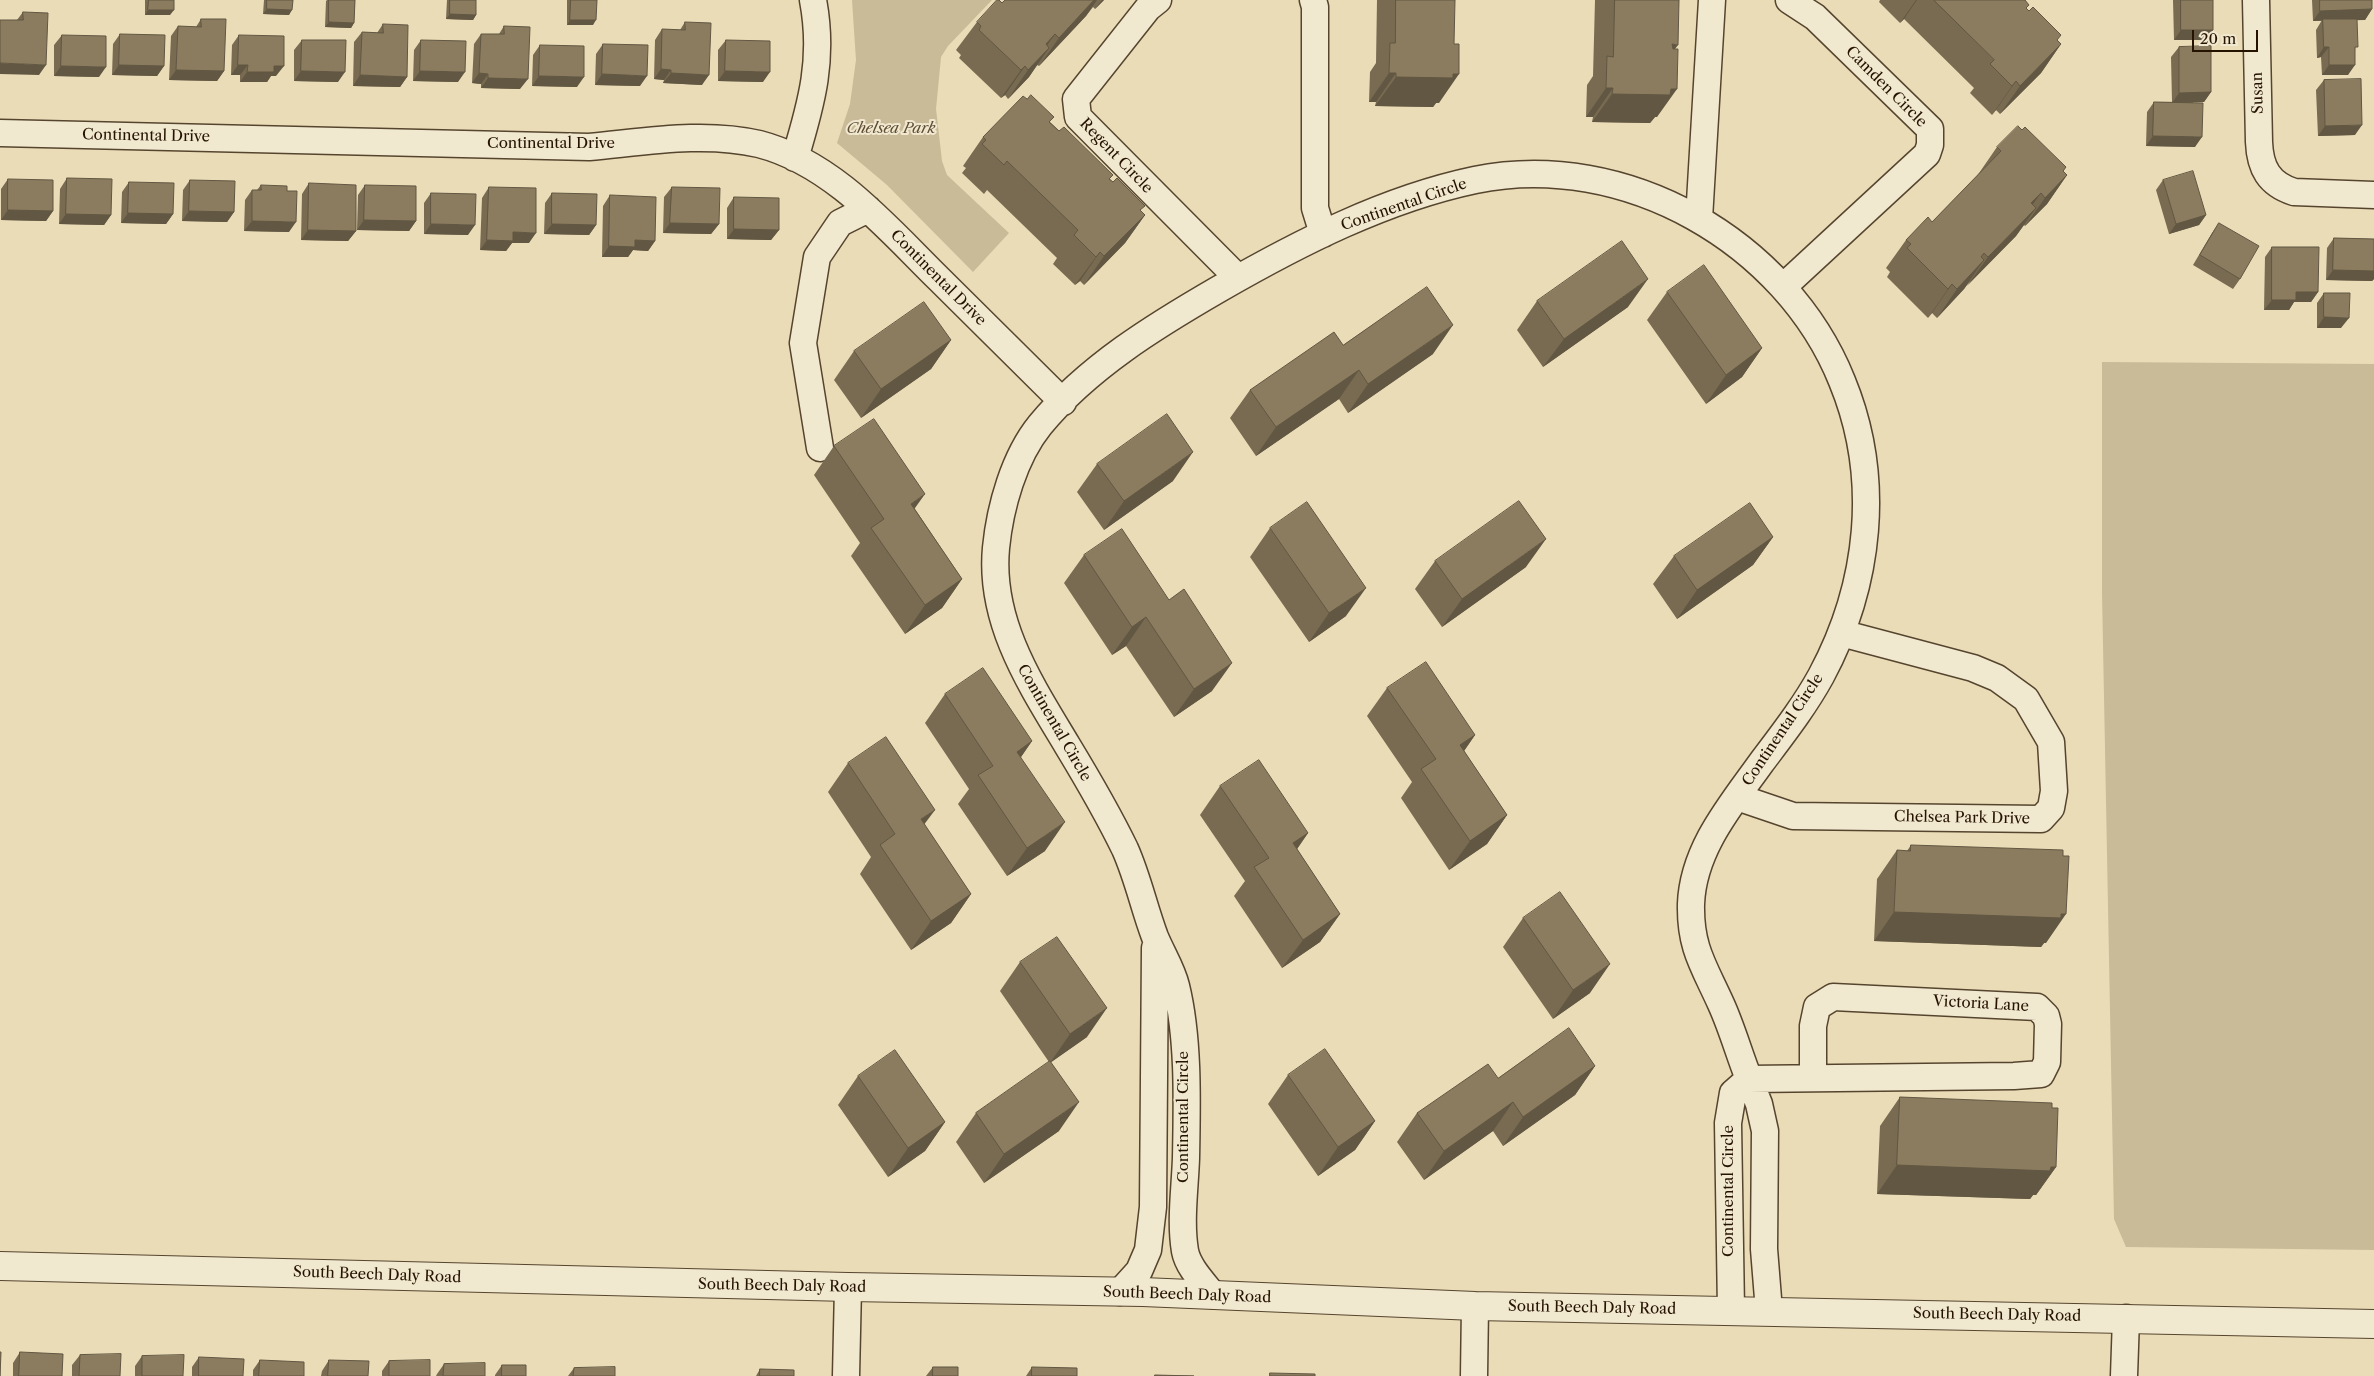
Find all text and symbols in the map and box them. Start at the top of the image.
scale bar [2194,20,2260,52]
text: 20 m [2200,29,2236,48]
street label: Camden Circle [1842,43,1930,131]
street label: Susan [2249,72,2267,114]
street label: Regent Circle [1076,115,1156,197]
park label: Chelsea Park [846,120,936,138]
street label: Continental Drive [82,126,210,146]
street label: Continental Drive [487,135,615,153]
street label: Continental Circle [1339,175,1469,235]
street label: Continental Drive [886,226,990,330]
street label: Continental Circle [1013,661,1095,785]
street label: Continental Circle [1739,670,1827,790]
street label: Chelsea Park Drive [1894,808,2030,828]
street label: Victoria Lane [1933,992,2029,1016]
street label: Continental Circle [1175,1051,1193,1183]
street label: Continental Circle [1720,1125,1738,1257]
street label: South Beech Daly Road [292,1263,462,1287]
street label: South Beech Daly Road [698,1276,866,1296]
street label: South Beech Daly Road [1102,1283,1272,1307]
street label: South Beech Daly Road [1508,1298,1676,1318]
street label: South Beech Daly Road [1913,1305,2081,1325]

